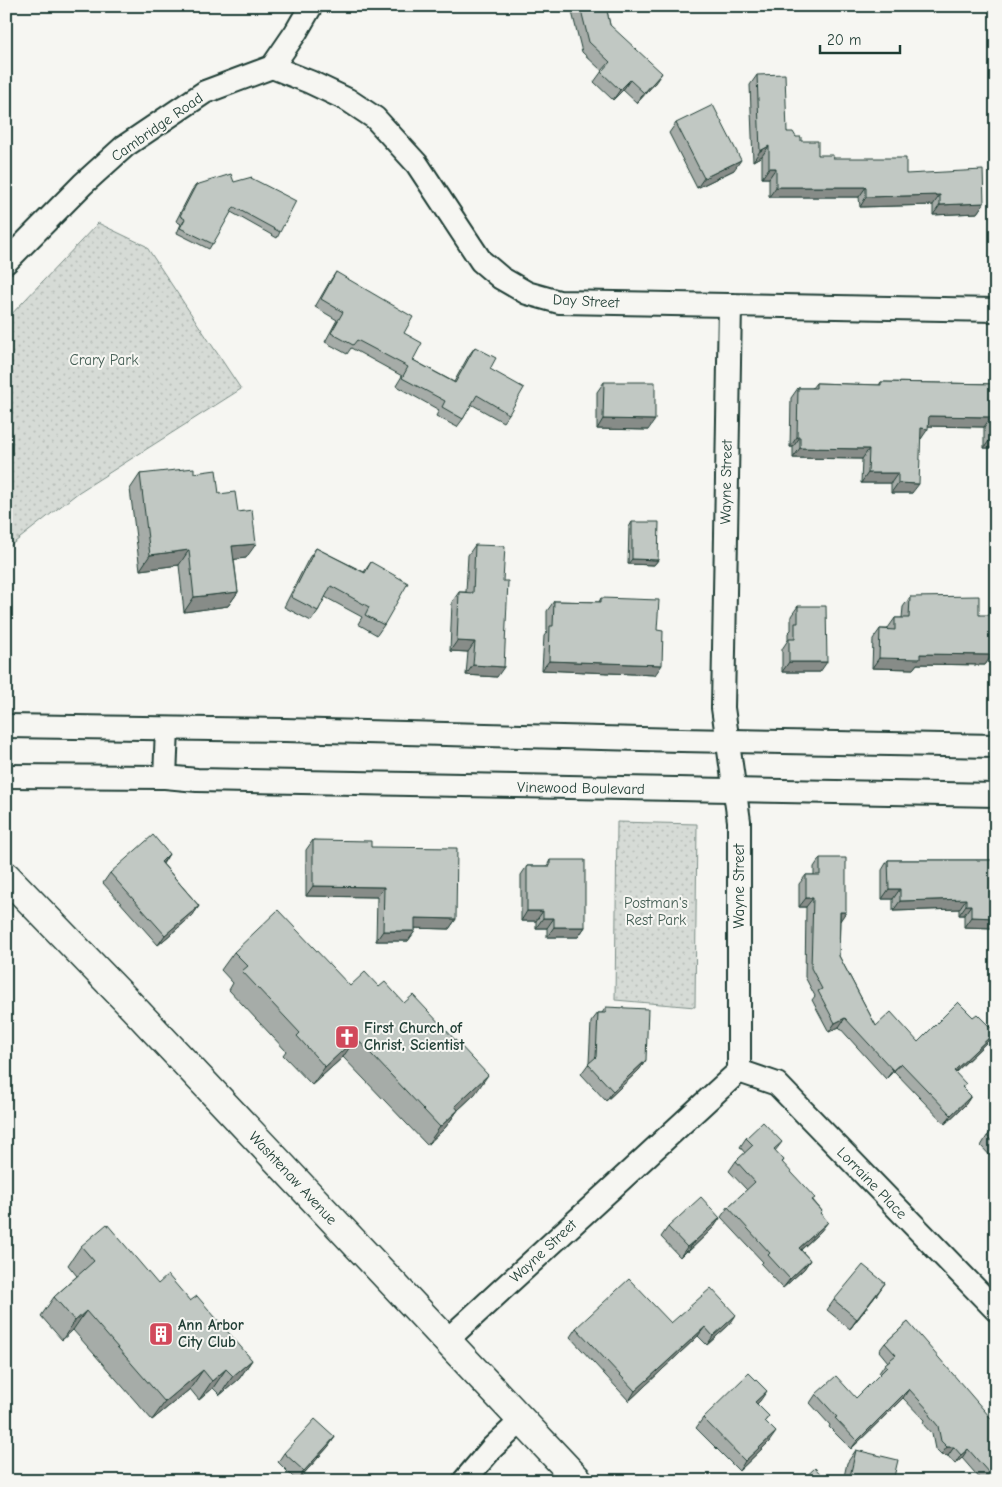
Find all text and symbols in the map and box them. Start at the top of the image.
scale bar [820,22,900,54]
text: 20 m [827,31,861,49]
street label: Cambridge Road [108,89,206,165]
street label: Day Street [552,290,620,312]
park label: Crary Park [69,351,139,369]
street label: Wayne Street [716,439,736,525]
street label: Vinewood Boulevard [517,778,645,798]
street label: Wayne Street [730,843,748,928]
park label: Postman's Rest Park [624,894,688,929]
place label: First Church of Christ, Scientist [364,1019,465,1054]
church icon: First Church of Christ, Scientist [334,1024,360,1050]
street label: Washtenaw Avenue [245,1128,341,1229]
street label: Lorraine Place [833,1143,911,1223]
street label: Wayne Street [506,1215,581,1287]
place label: Ann Arbor City Club [178,1316,244,1351]
building icon: Ann Arbor City Club [148,1321,174,1347]

